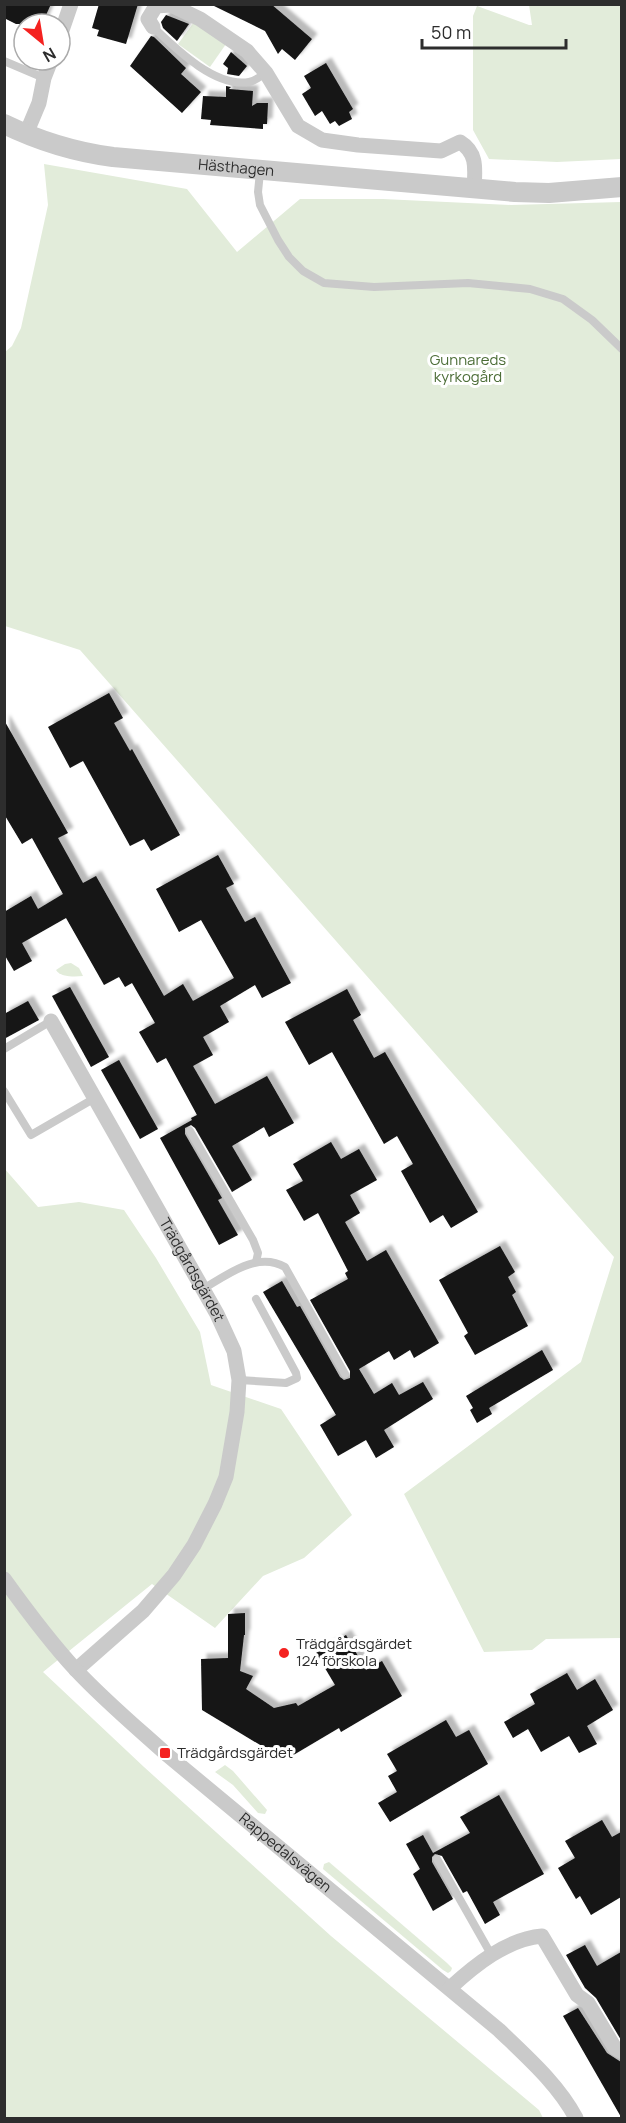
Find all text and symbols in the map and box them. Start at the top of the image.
north arrow [12,12,72,72]
scale bar [422,12,566,50]
text: 50 m [431,20,471,44]
text: N [39,43,60,67]
street label: Hästhagen [197,153,275,181]
park label: Gunnareds kyrkogård [430,349,506,387]
street label: Trädgårdsgärdet [155,1214,230,1325]
place label: Trädgårdsgärdet 124 förskola [296,1633,412,1671]
marker: Trädgårdsgärdet 124 förskola [277,1646,291,1660]
place label: Trädgårdsgärdet [177,1742,293,1763]
marker: Trädgårdsgärdet [158,1746,172,1760]
street label: Rappedalsvägen [235,1808,336,1897]

